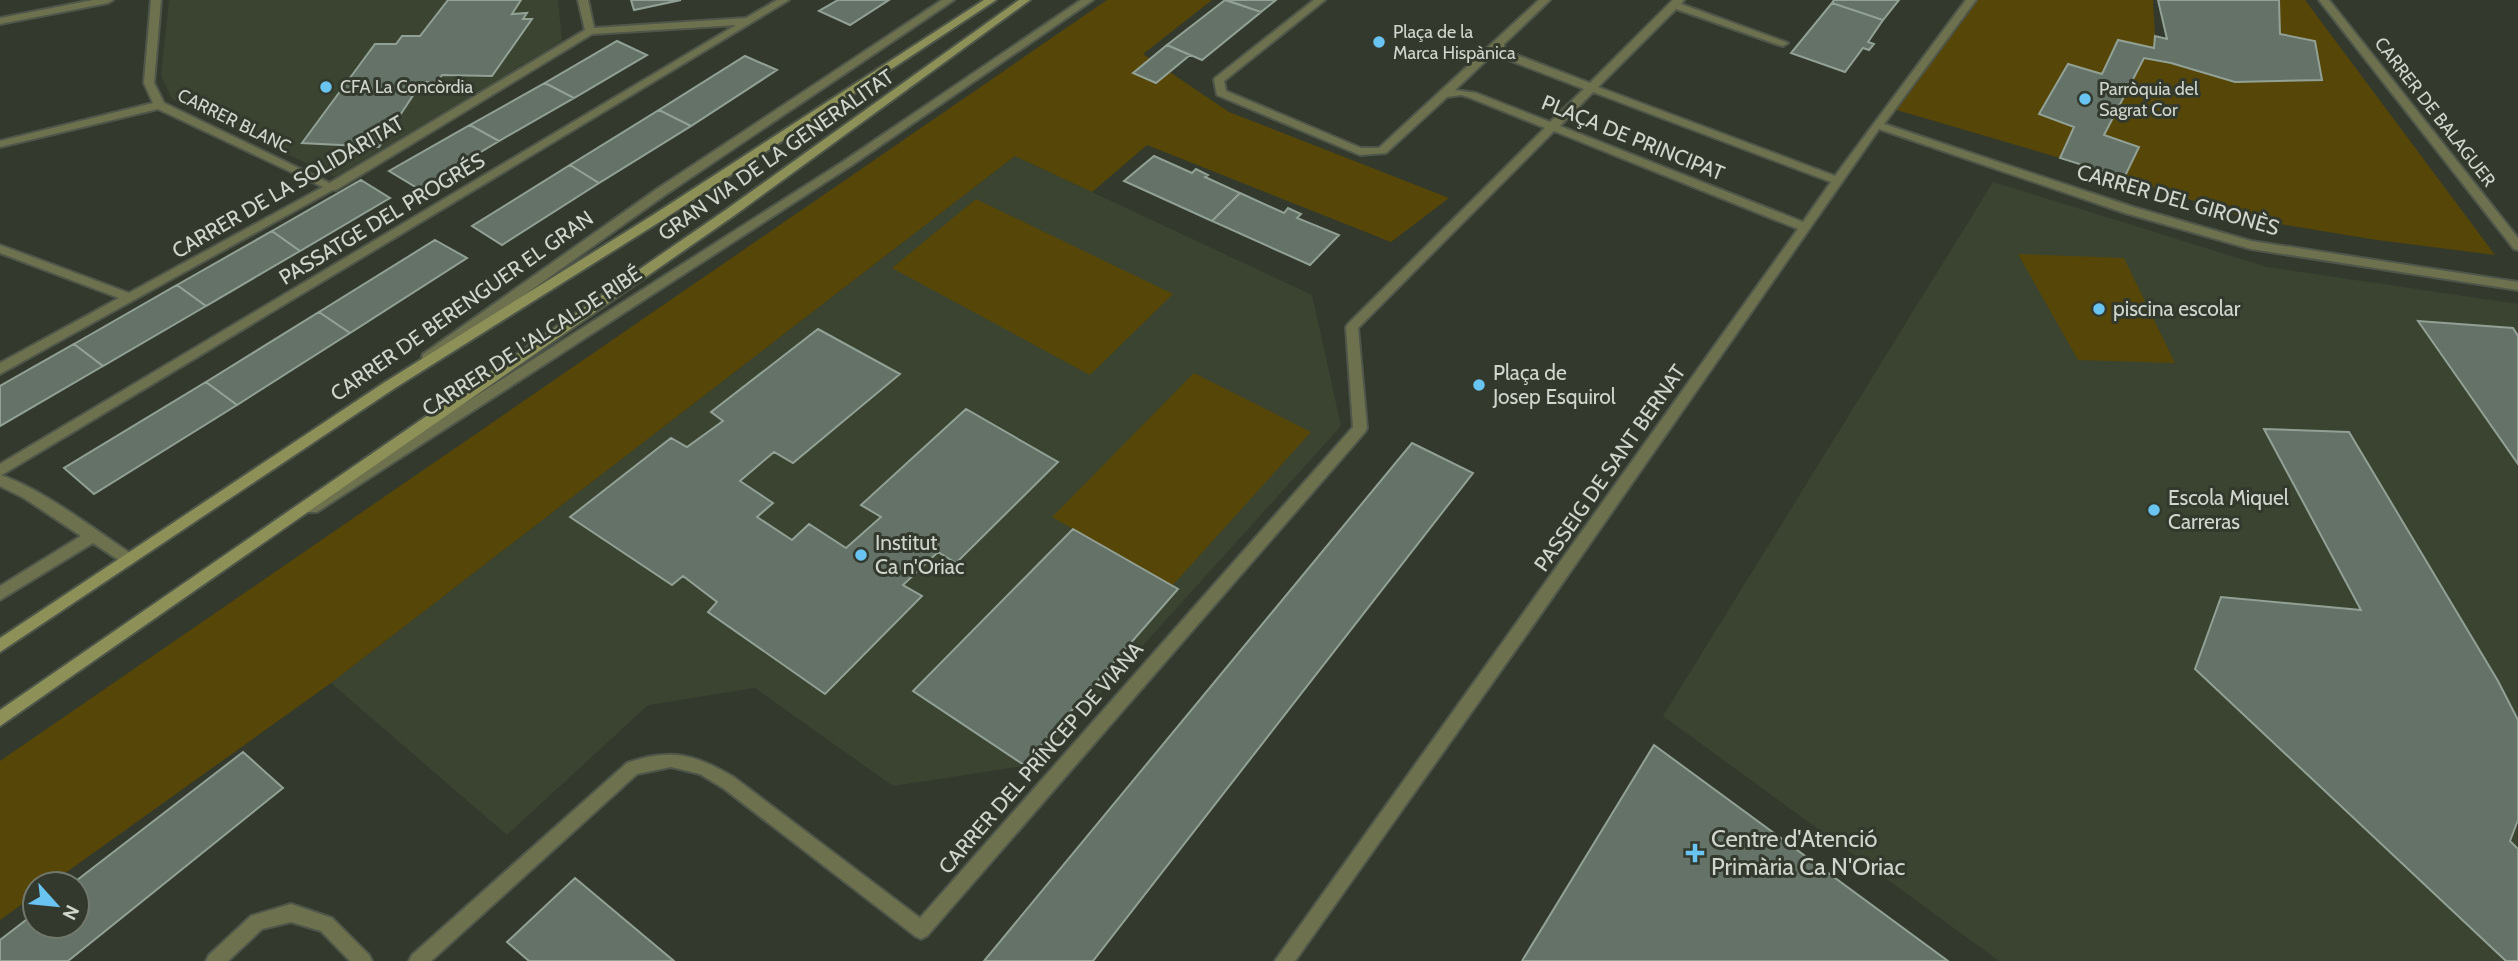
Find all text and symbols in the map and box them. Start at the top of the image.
place label: Plaça de la Marca Hispànica [1393,21,1516,64]
street label: CARRER DE BALAGUER [2370,33,2500,191]
marker: Plaça de la Marca Hispànica [1371,34,1387,50]
street label: GRAN VIA DE LA GENERALITAT [653,64,898,246]
place label: CFA La Concòrdia [340,76,473,98]
place label: Parròquia del Sagrat Cor [2099,78,2199,121]
marker: CFA La Concòrdia [318,79,334,95]
street label: CARRER BLANC [174,84,294,158]
street label: PLAÇA DE PRINCIPAT [1538,89,1728,186]
marker: Parròquia del Sagrat Cor [2077,91,2093,107]
street label: CARRER DE LA SOLIDARITAT [167,110,408,263]
street label: PASSATGE DEL PROGRÉS [274,147,489,290]
street label: CARRER DEL GIRONÈS [2074,159,2282,240]
street label: CARRER DE BERENGUER EL GRAN [326,205,598,406]
street label: CARRER DE L'ALCALDE RIBÉ [417,260,646,421]
place label: piscina escolar [2113,296,2241,321]
marker: piscina escolar [2091,301,2107,317]
place label: Plaça de Josep Esquirol [1492,360,1616,409]
street label: PASSEIG DE SANT BERNAT [1529,360,1691,576]
marker: Plaça de Josep Esquirol [1471,377,1487,393]
place label: Escola Miquel Carreras [2168,485,2289,534]
marker: Escola Miquel Carreras [2146,502,2162,518]
place label: Institut Ca n'Oriac [875,530,964,579]
marker: Institut Ca n'Oriac [853,547,869,563]
street label: CARRER DEL PRÍNCEP DE VIANA [933,637,1148,879]
place label: Centre d'Atenció Primària Ca N'Oriac [1711,824,1906,881]
marker: Centre d'Atenció Primària Ca N'Oriac [1685,843,1705,863]
north arrow [21,870,91,940]
text: N [57,901,84,924]

